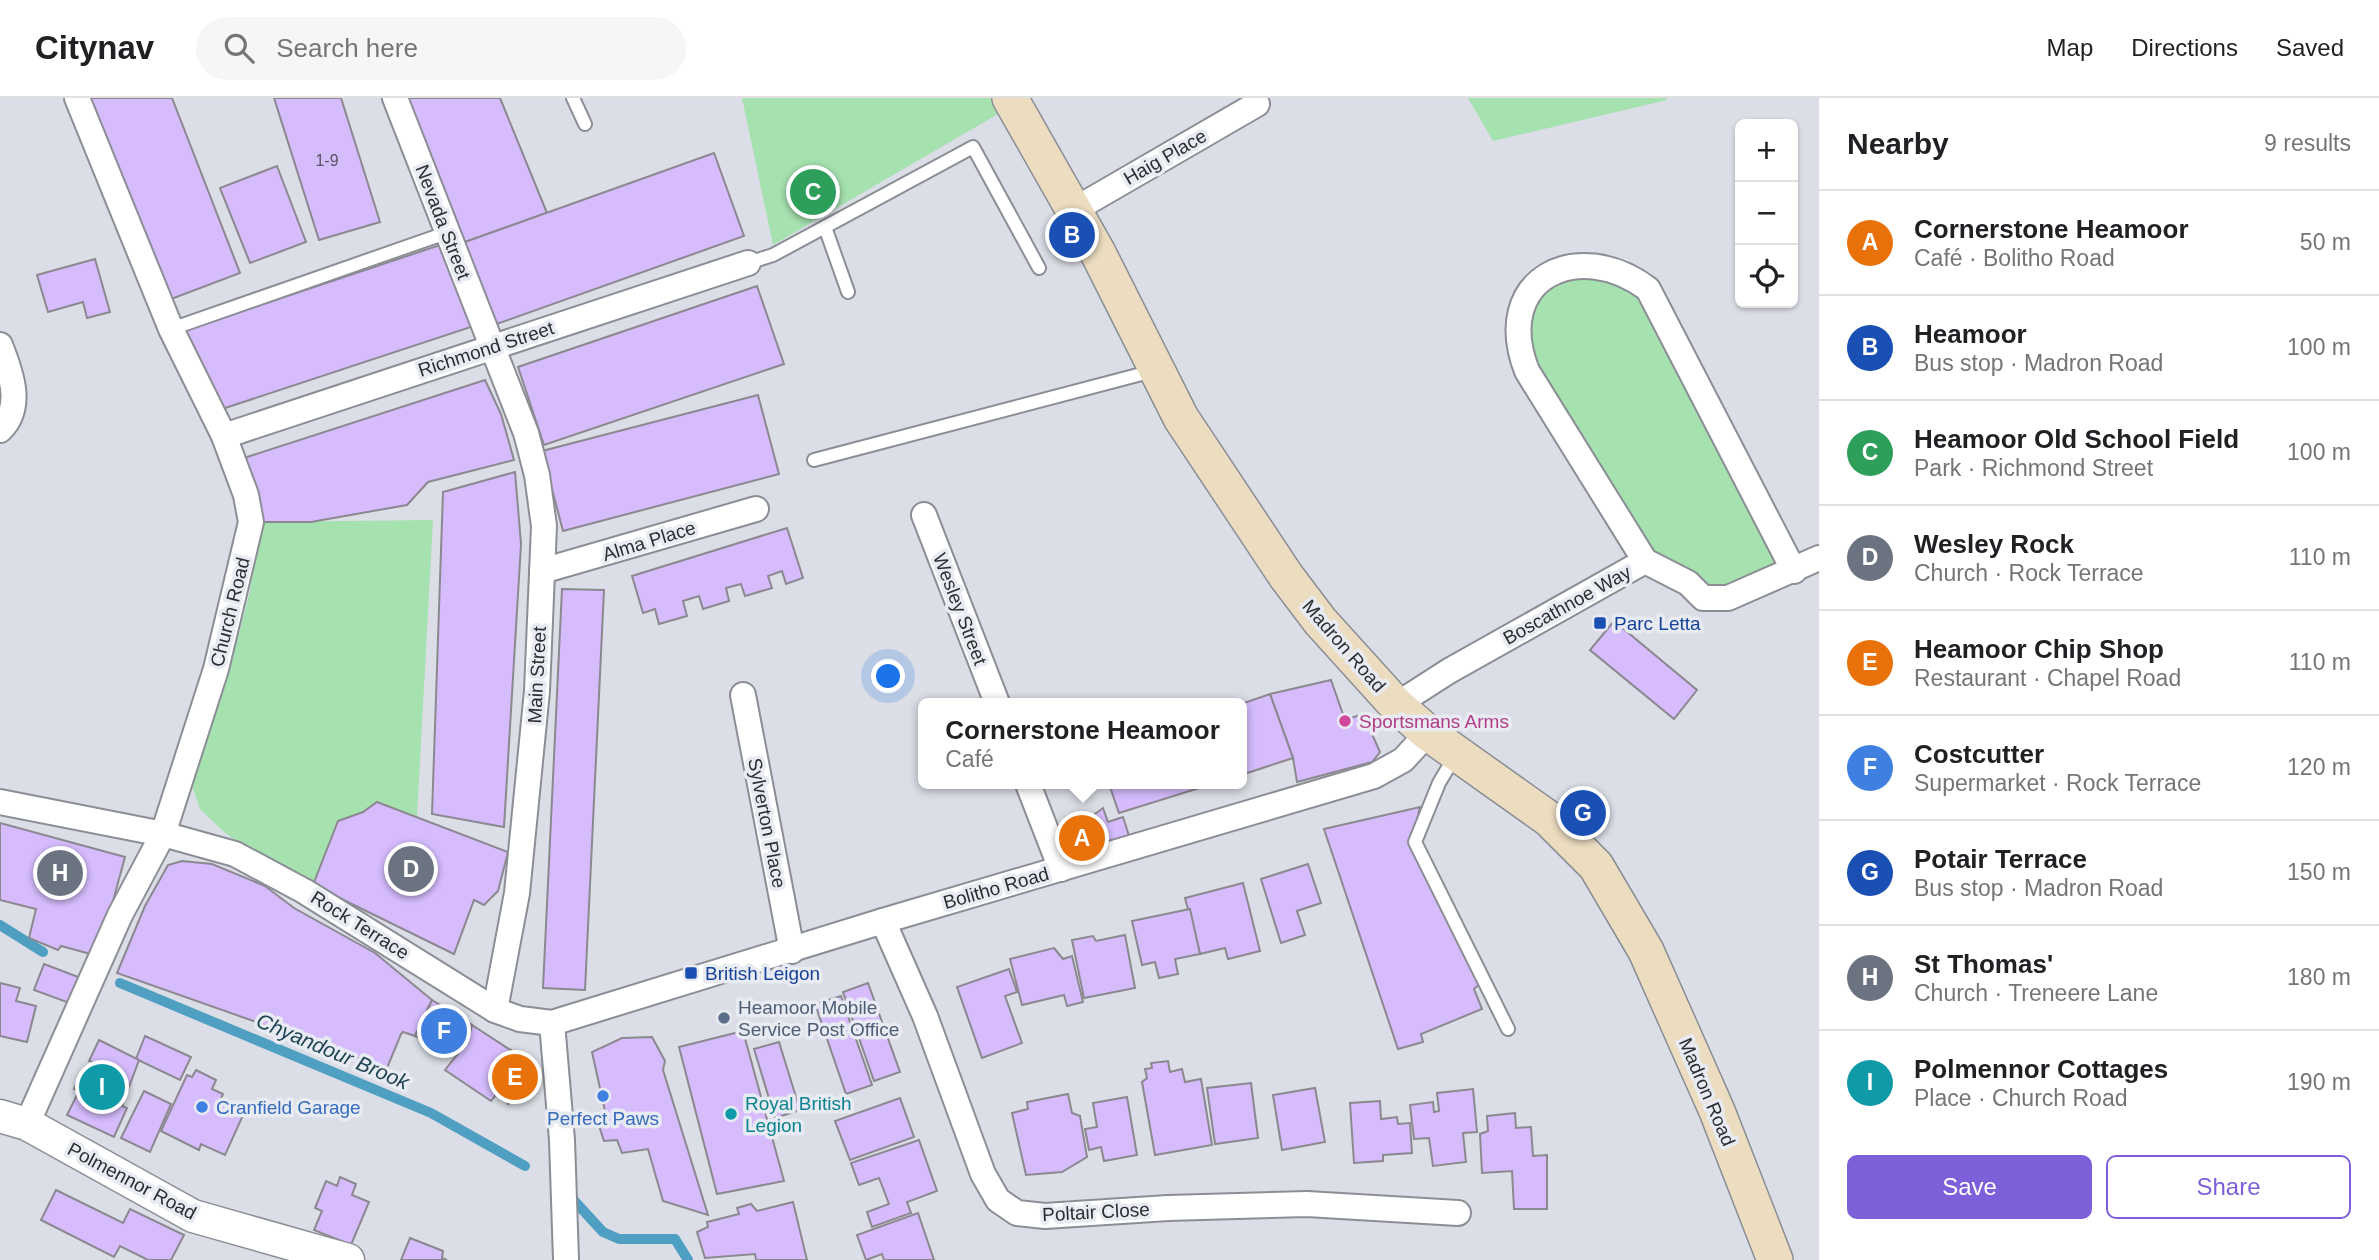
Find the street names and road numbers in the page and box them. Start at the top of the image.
street label: Haig Place [1120,125,1210,189]
street label: Nevada Street [411,162,475,283]
street label: Richmond Street [415,317,557,381]
street label: Alma Place [600,517,698,565]
street label: Wesley Street [929,550,991,668]
street label: Church Road [206,555,254,669]
street label: Boscathnoe Way [1499,561,1635,649]
street label: Madron Road [1298,596,1390,696]
street label: Main Street [524,625,550,724]
street label: Sylverton Place [744,756,790,890]
street label: Bolitho Road [941,863,1051,913]
street label: Rock Terrace [307,887,413,963]
street label: Madron Road [1675,1035,1739,1149]
street label: Polmennor Road [64,1138,200,1224]
street label: Poltair Close [1042,1199,1150,1225]

